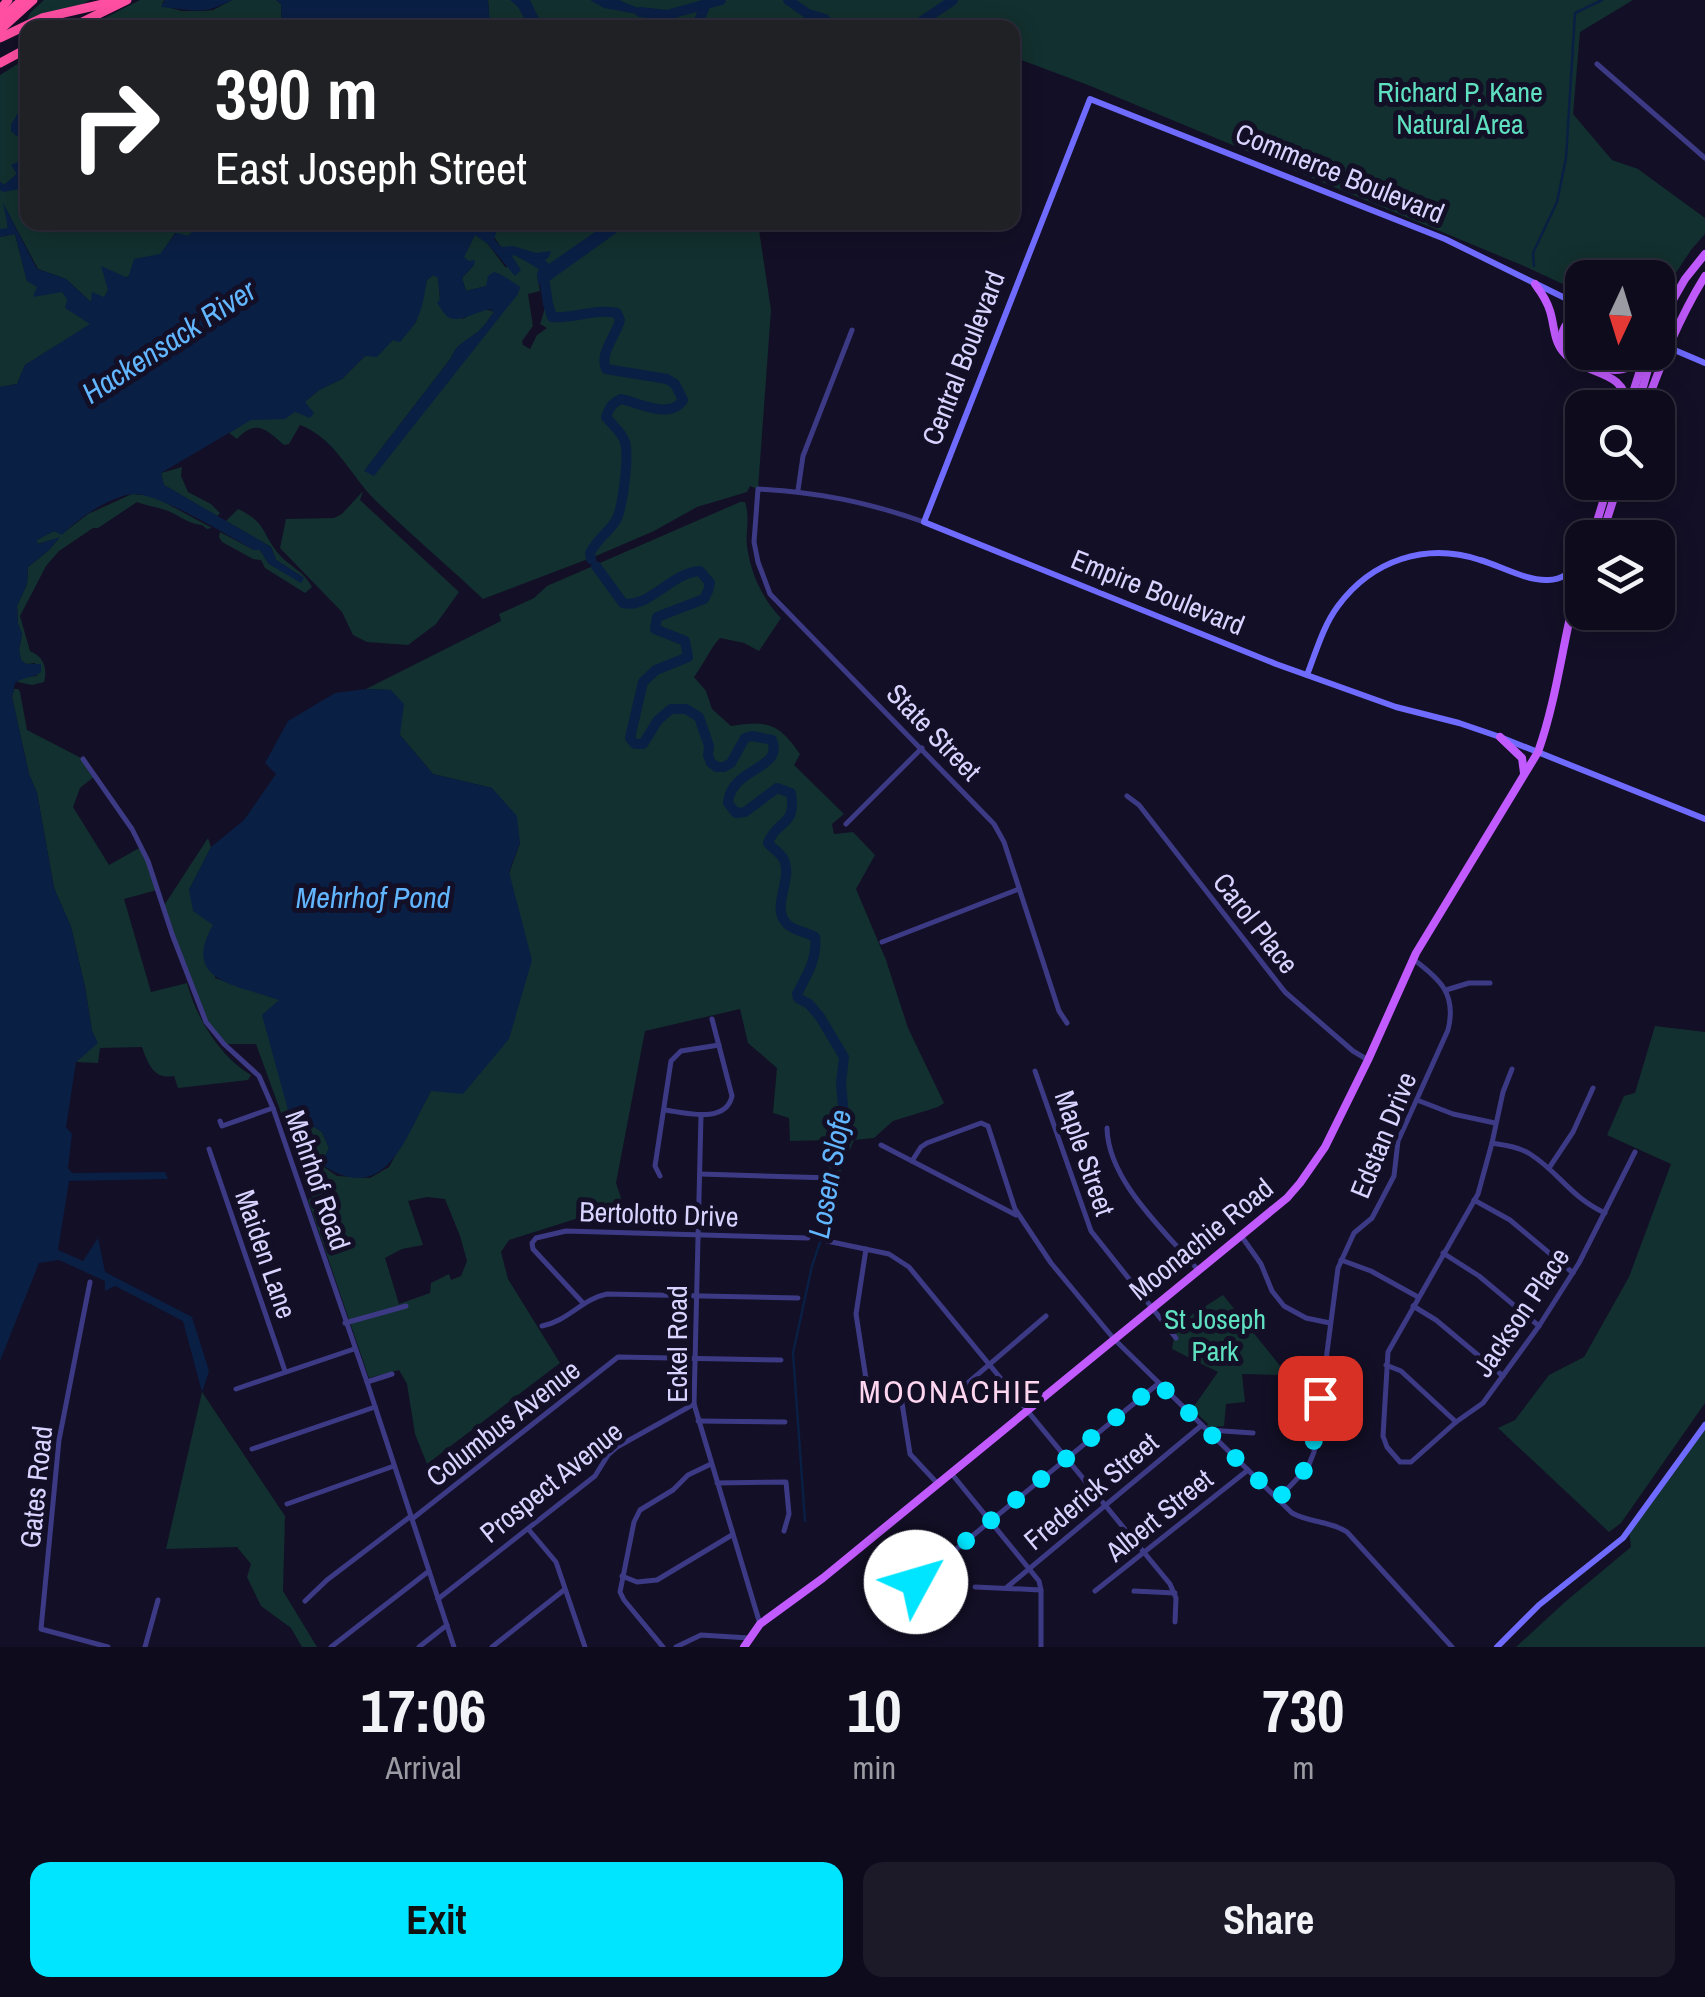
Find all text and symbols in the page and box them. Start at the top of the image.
text: 390 m [215,47,378,141]
icon: right [50,60,180,190]
park label: Richard P. Kane Natural Area [1377,73,1543,143]
street label: Commerce Boulevard [1230,114,1450,232]
text: East Joseph Street [215,137,527,198]
north arrow [1565,260,1675,370]
map controls [1565,260,1675,630]
street label: Central Boulevard [912,265,1014,451]
water label: Hackensack River [74,270,264,412]
button: search [1565,390,1675,500]
button: layers [1565,520,1675,630]
street label: Empire Boulevard [1066,540,1250,644]
street label: State Street [878,675,990,789]
street label: Carol Place [1204,865,1308,981]
water label: Mehrhof Pond [296,877,451,917]
street label: Edstan Drive [1341,1066,1425,1204]
street label: Maple Street [1046,1085,1124,1221]
street label: Mehrhof Road [276,1105,360,1255]
water label: Losen Slofe [798,1106,860,1241]
street label: Moonachie Road [1121,1169,1281,1309]
street label: Maiden Lane [226,1184,306,1324]
street label: Bertolotto Drive [579,1192,739,1236]
street label: Jackson Place [1464,1240,1578,1384]
street label: Eckel Road [658,1285,696,1403]
park label: St Joseph Park [1164,1300,1266,1370]
street label: Columbus Avenue [418,1351,588,1495]
pin [1278,1356,1363,1441]
district label: MOONACHIE [859,1370,1043,1413]
icon: arrive [1293,1371,1348,1426]
street label: Prospect Avenue [472,1413,630,1551]
street label: Gates Road [11,1424,61,1550]
street label: Frederick Street [1016,1424,1166,1558]
street label: Albert Street [1097,1460,1221,1571]
position arrow [864,1530,968,1634]
text: 17:06 [361,1670,486,1751]
text: 10 [847,1670,902,1751]
text: 730 [1262,1670,1344,1751]
text: Arrival [386,1746,461,1789]
text: min [852,1746,896,1789]
text: m [1292,1746,1314,1789]
button: Exit [30,1862,843,1977]
button: Share [863,1862,1675,1977]

